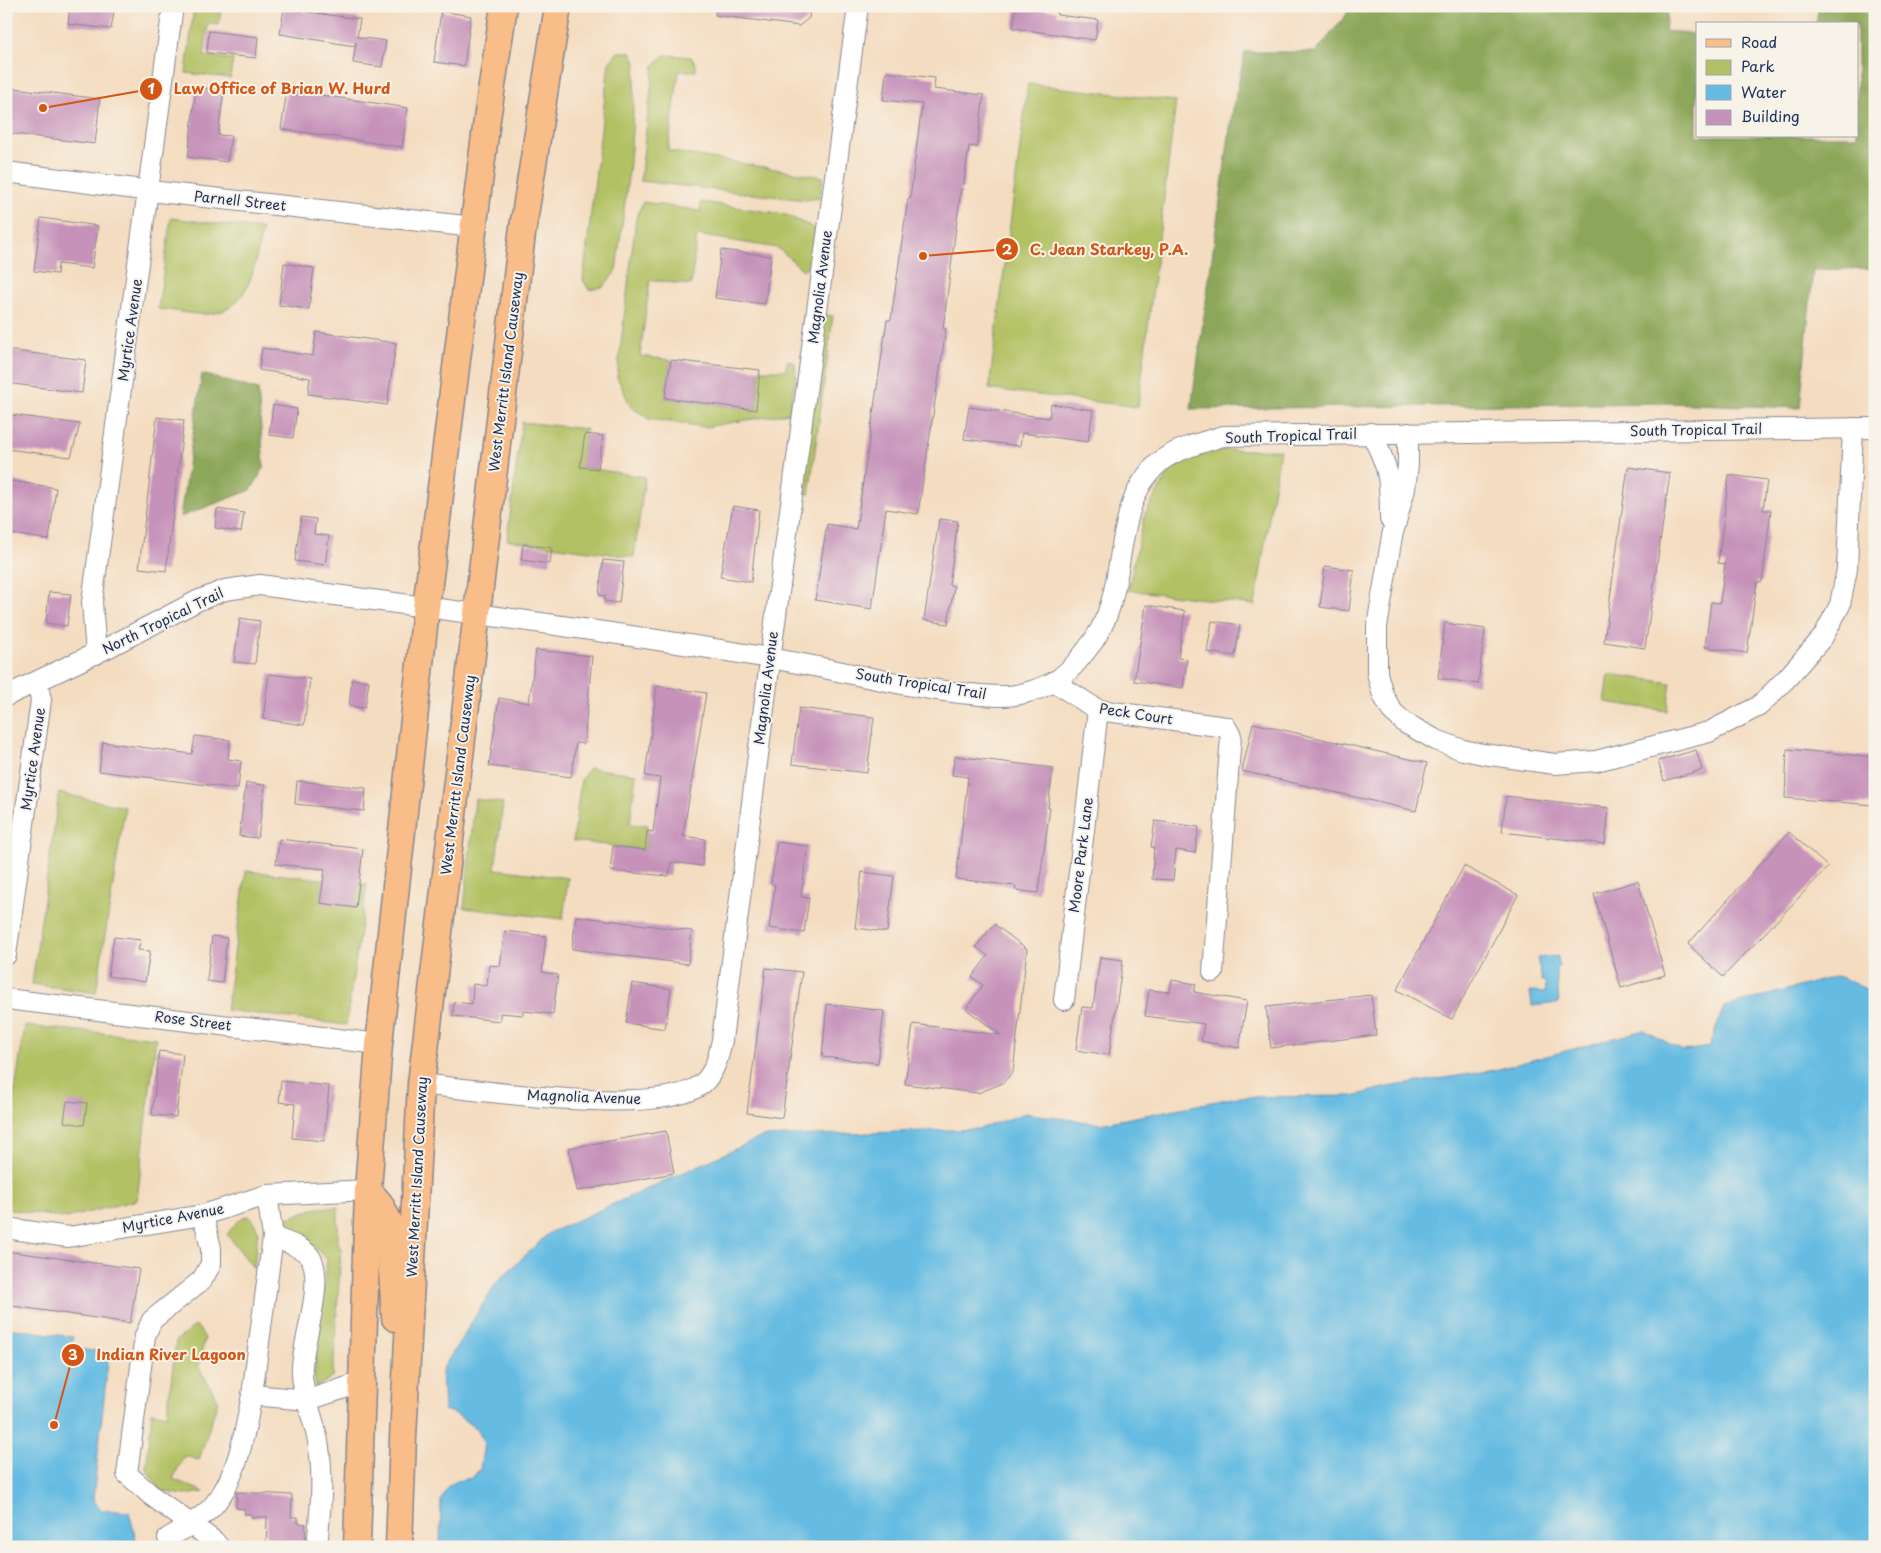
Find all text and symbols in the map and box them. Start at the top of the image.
legend [1696,22,1858,138]
text: Road [1741,30,1777,53]
text: Park [1741,54,1775,77]
callout: Law Office of Brian W. Hurd [139,74,400,104]
text: 1 [147,76,155,99]
text: Law Office of Brian W. Hurd [174,76,390,99]
text: Water [1741,80,1786,103]
text: Building [1741,104,1800,127]
street label: Parnell Street [193,185,288,216]
street label: Magnolia Avenue [802,229,837,345]
callout: C. Jean Starkey, P.A. [994,234,1198,264]
text: 2 [1002,237,1013,260]
text: C. Jean Starkey, P.A. [1030,237,1188,260]
street label: West Merritt Island Causeway [483,271,528,473]
street label: Myrtice Avenue [112,277,147,383]
street label: South Tropical Trail [1630,418,1762,441]
street label: South Tropical Trail [1225,423,1357,448]
street label: North Tropical Trail [98,582,227,659]
street label: Magnolia Avenue [748,630,783,746]
street label: South Tropical Trail [854,663,988,704]
street label: West Merritt Island Causeway [435,674,480,876]
street label: Peck Court [1098,697,1175,730]
street label: Myrtice Avenue [15,706,50,812]
street label: Moore Park Lane [1063,796,1098,914]
street label: Rose Street [153,1005,233,1036]
street label: West Merritt Island Causeway [401,1076,432,1278]
street label: Magnolia Avenue [527,1084,642,1109]
street label: Myrtice Avenue [120,1197,226,1238]
callout: Indian River Lagoon [61,1340,256,1370]
text: 3 [68,1342,78,1365]
text: Indian River Lagoon [96,1342,246,1365]

